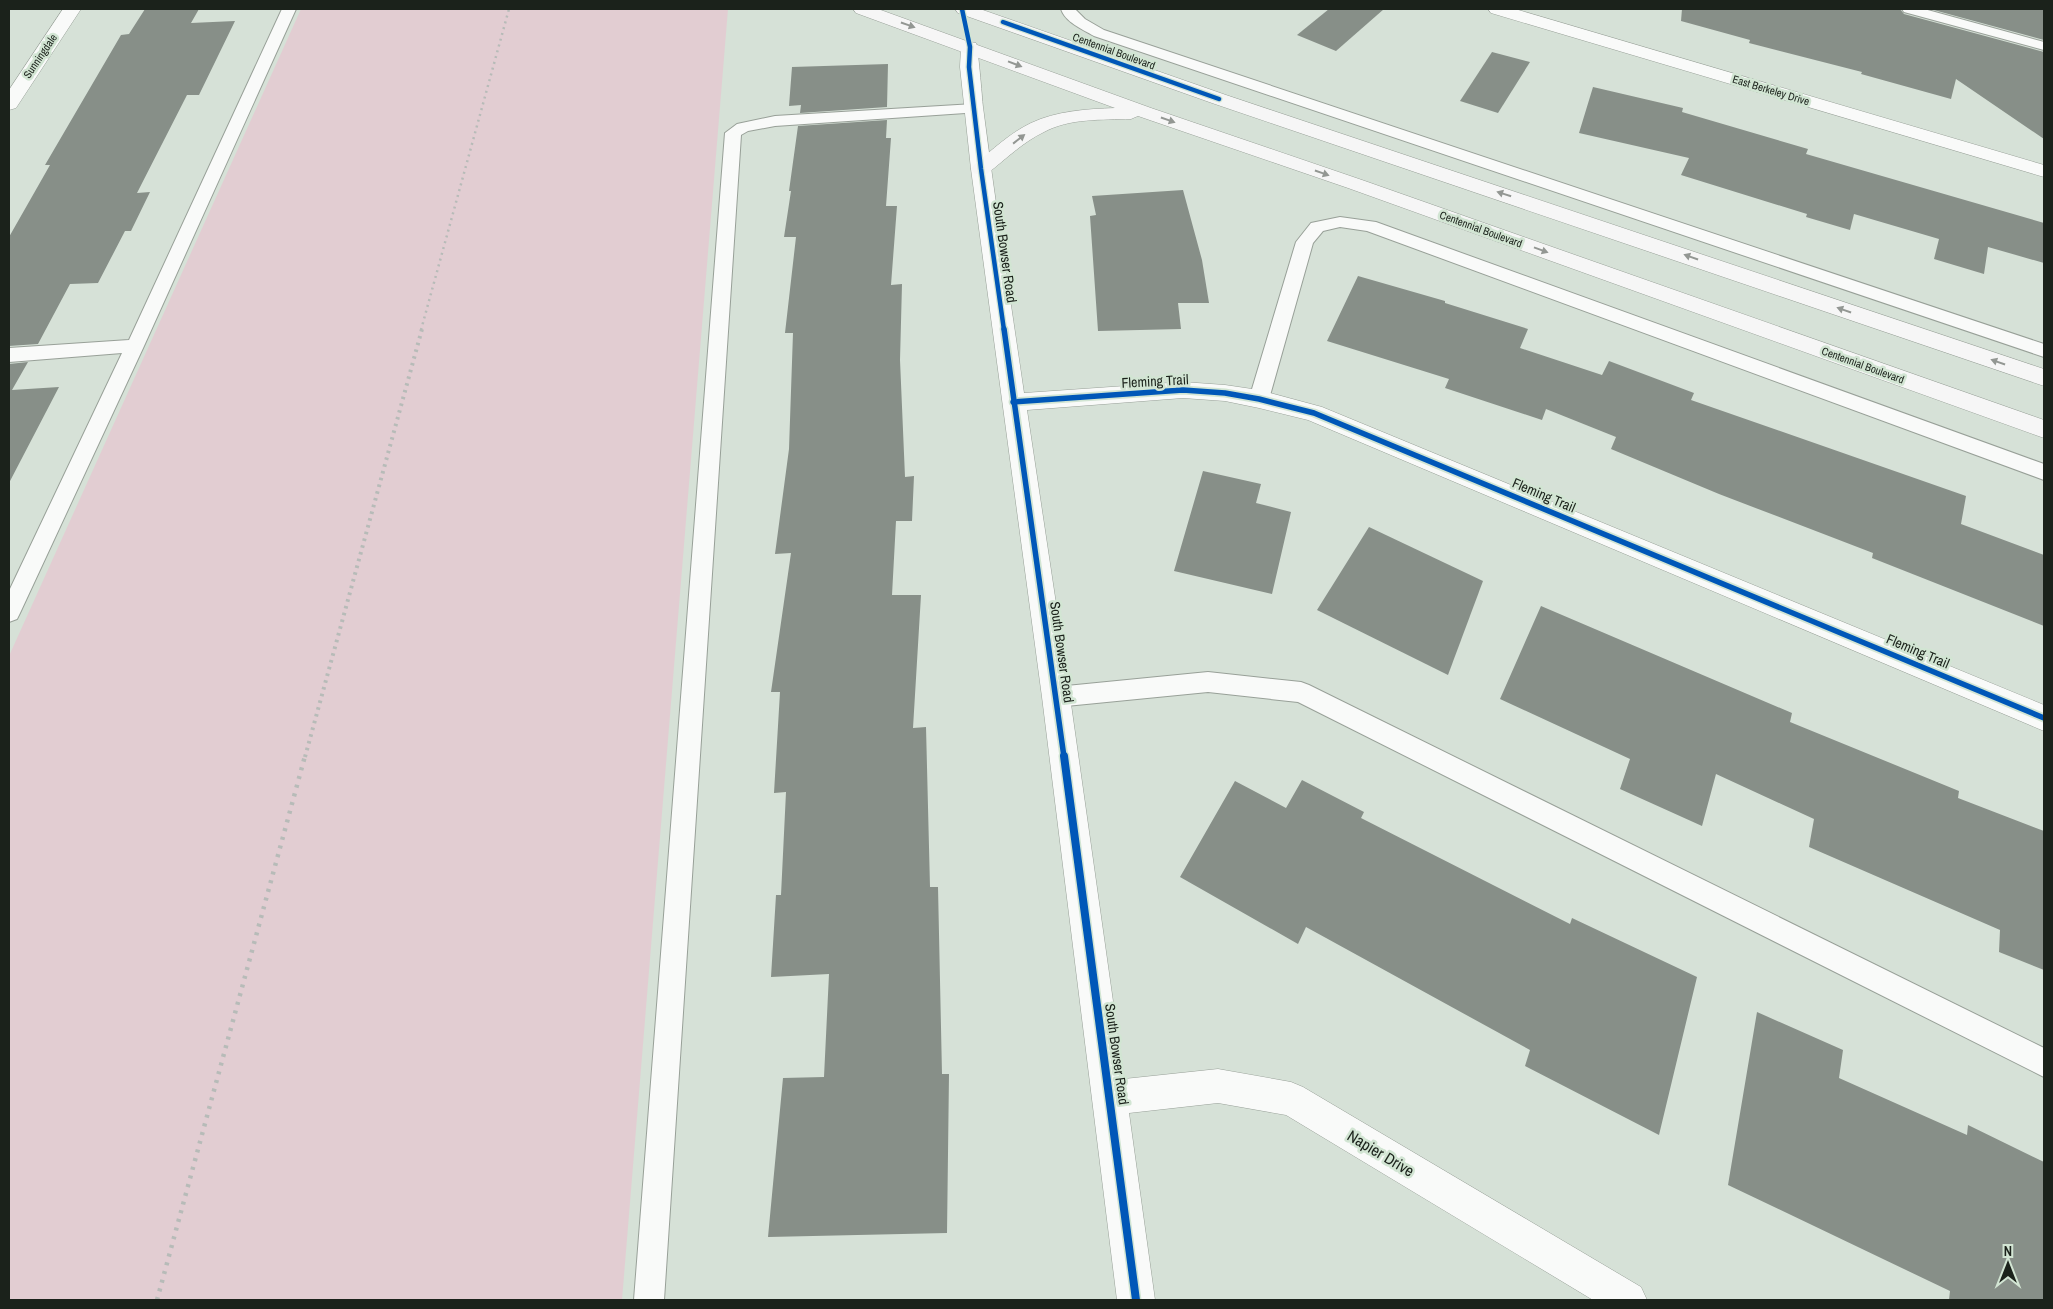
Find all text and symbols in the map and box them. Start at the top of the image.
one-way arrow [900,22,915,29]
street label: Centennial Boulevard [1071,30,1157,72]
street label: Sunningdale [20,31,60,81]
one-way arrow [1008,61,1023,68]
street label: East Berkeley Drive [1731,72,1811,108]
one-way arrow [1161,117,1176,125]
one-way arrow [1013,133,1026,144]
one-way arrow [1314,170,1329,177]
one-way arrow [1496,190,1511,197]
street label: South Bowser Road [989,200,1021,304]
street label: Centennial Boulevard [1438,208,1524,250]
one-way arrow [1534,246,1549,254]
one-way arrow [1683,253,1698,261]
one-way arrow [1837,306,1852,313]
street label: Centennial Boulevard [1820,344,1906,386]
one-way arrow [1990,358,2005,366]
street label: Fleming Trail [1121,370,1189,392]
street label: Fleming Trail [1510,474,1578,516]
street label: South Bowser Road [1046,600,1078,704]
street label: Fleming Trail [1884,630,1952,672]
street label: South Bowser Road [1101,1002,1133,1106]
street label: Napier Drive [1343,1124,1419,1182]
north arrow [1983,1239,2033,1289]
text: N [2004,1242,2012,1260]

